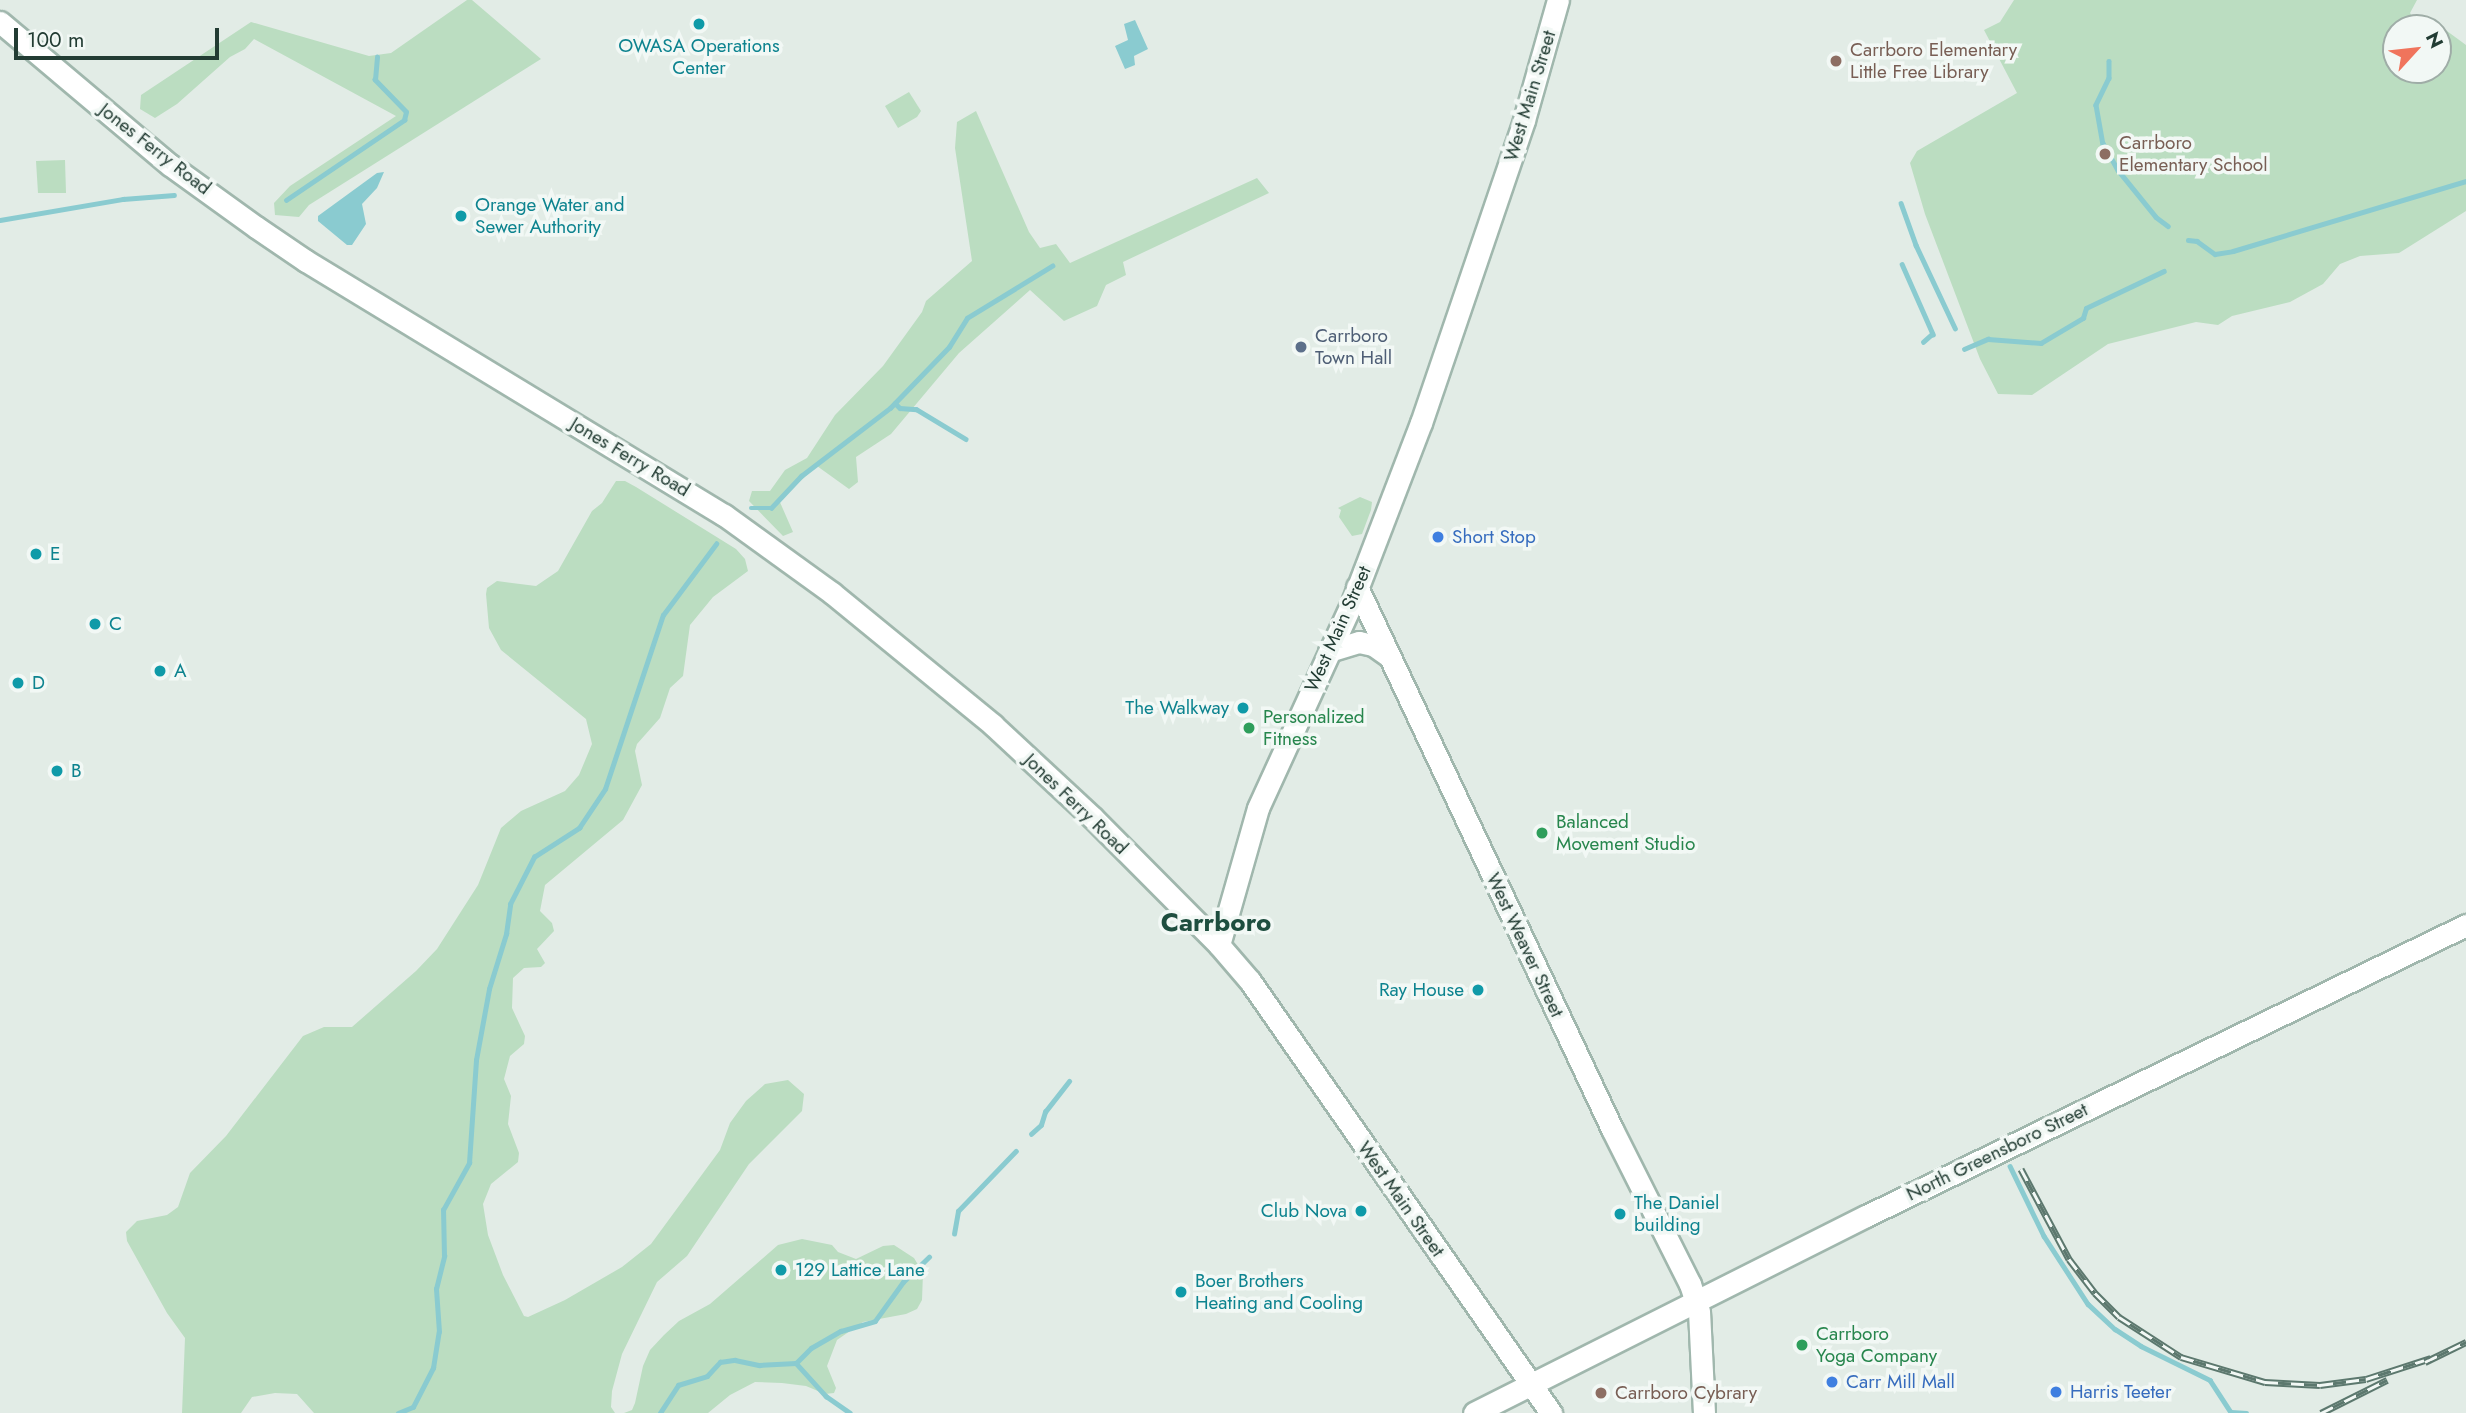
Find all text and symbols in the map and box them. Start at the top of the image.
scale bar [18,14,222,58]
north arrow [2382,14,2452,84]
marker: OWASA Operations Center [691,16,707,32]
text: 100 m [27,25,84,55]
text: N [2419,27,2450,53]
street label: West Main Street [1499,28,1561,164]
place label: OWASA Operations Center [618,35,780,79]
place label: Carrboro Elementary Little Free Library [1850,39,2017,83]
marker: Carrboro Elementary Little Free Library [1828,53,1844,69]
street label: Jones Ferry Road [95,98,215,200]
place label: Carrboro Elementary School [2119,132,2268,176]
marker: Carrboro Elementary School [2097,146,2113,162]
place label: Orange Water and Sewer Authority [475,194,625,238]
marker: Orange Water and Sewer Authority [453,208,469,224]
place label: Carrboro Town Hall [1315,325,1392,369]
marker: Carrboro Town Hall [1293,339,1309,355]
street label: Jones Ferry Road [566,412,694,502]
place label: Short Stop [1452,526,1536,548]
marker: Short Stop [1430,529,1446,545]
place label: E [50,543,60,565]
marker: E [28,546,44,562]
street label: West Main Street [1300,562,1376,696]
place label: C [109,613,122,635]
marker: C [87,616,103,632]
place label: A [174,660,187,682]
marker: A [152,663,168,679]
place label: D [32,672,45,694]
marker: D [10,675,26,691]
place label: The Walkway [1125,697,1229,719]
marker: The Walkway [1235,700,1251,716]
place label: Personalized Fitness [1263,706,1365,750]
marker: Personalized Fitness [1241,720,1257,736]
street label: Jones Ferry Road [1019,749,1133,859]
place label: B [71,760,82,782]
marker: B [49,763,65,779]
place label: Balanced Movement Studio [1556,811,1695,855]
marker: Balanced Movement Studio [1534,825,1550,841]
street label: West Weaver Street [1482,869,1568,1021]
district label: Carrboro [1161,907,1271,939]
place label: Ray House [1379,979,1464,1001]
marker: Ray House [1470,982,1486,998]
street label: North Greensboro Street [1903,1098,2091,1206]
street label: West Main Street [1353,1137,1449,1261]
place label: The Daniel building [1634,1192,1719,1236]
place label: Club Nova [1261,1200,1347,1222]
marker: Club Nova [1353,1203,1369,1219]
marker: The Daniel building [1612,1206,1628,1222]
place label: 129 Lattice Lane [795,1259,925,1281]
marker: 129 Lattice Lane [773,1262,789,1278]
place label: Boer Brothers Heating and Cooling [1195,1270,1363,1314]
marker: Boer Brothers Heating and Cooling [1173,1284,1189,1300]
place label: Carrboro Yoga Company [1816,1323,1937,1367]
marker: Carrboro Yoga Company [1794,1337,1810,1353]
place label: Carr Mill Mall [1846,1371,1955,1393]
marker: Carr Mill Mall [1824,1374,1840,1390]
place label: Harris Teeter [2070,1381,2171,1403]
place label: Carrboro Cybrary [1615,1382,1757,1404]
marker: Harris Teeter [2048,1384,2064,1400]
marker: Carrboro Cybrary [1593,1385,1609,1401]

